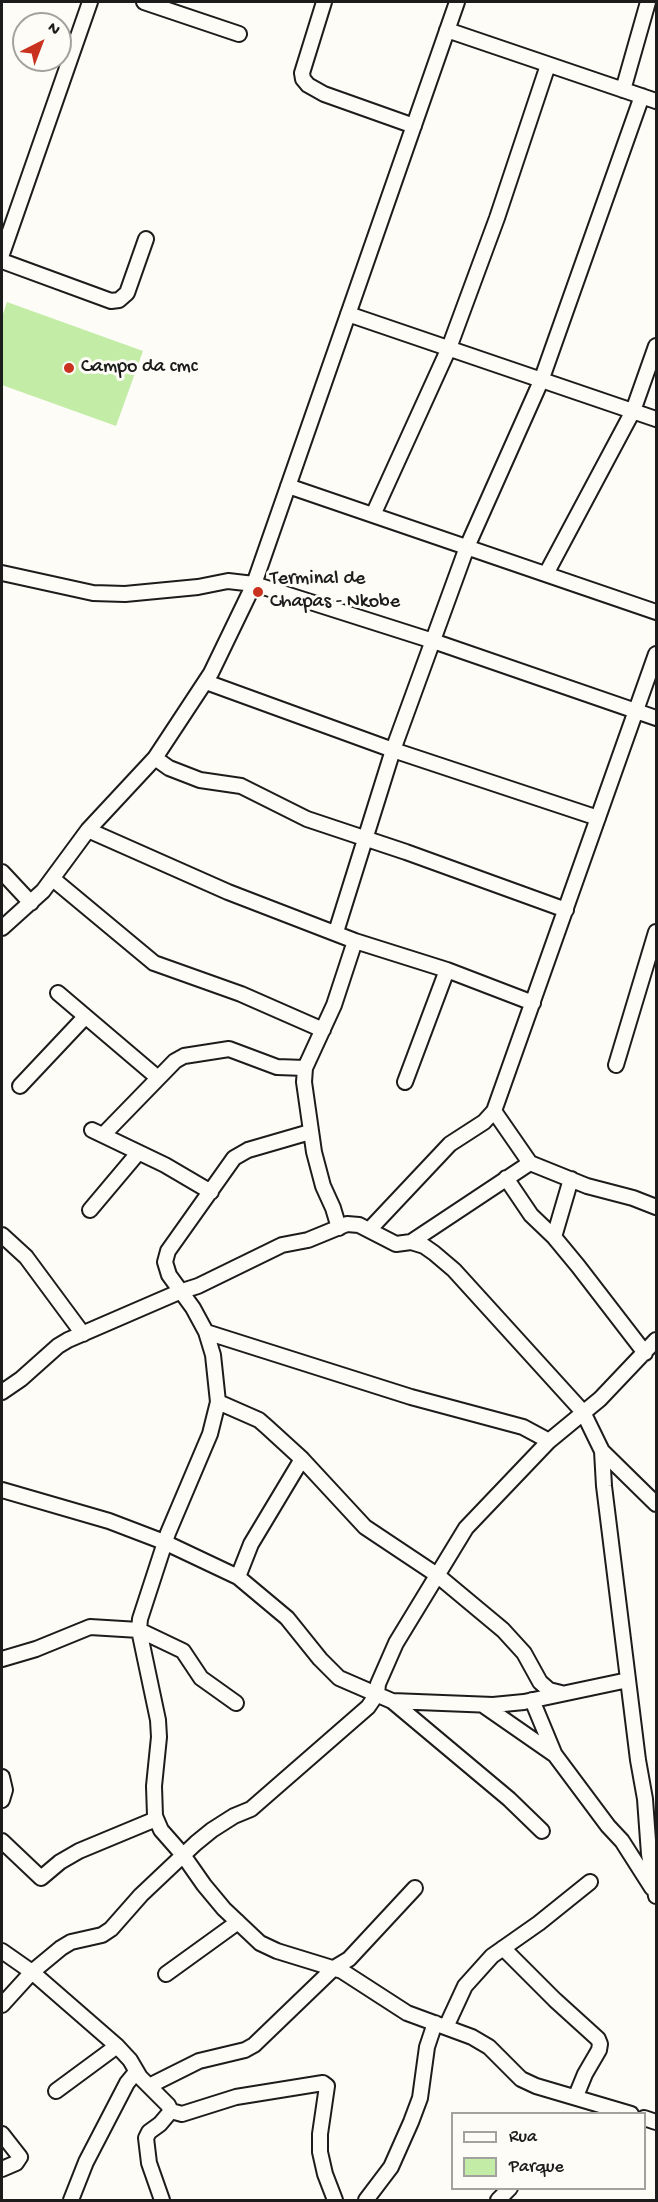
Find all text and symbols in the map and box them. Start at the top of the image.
north arrow [12,12,72,72]
text: N [43,19,63,40]
place label: Campo da cmc [81,356,197,380]
marker: Campo da cmc [62,361,76,375]
place label: Terminal de Chapas - Nkobe [270,568,400,615]
marker: Terminal de Chapas - Nkobe [251,585,265,599]
legend [451,2112,646,2190]
text: Rua [509,2127,537,2148]
text: Parque [509,2157,564,2178]

